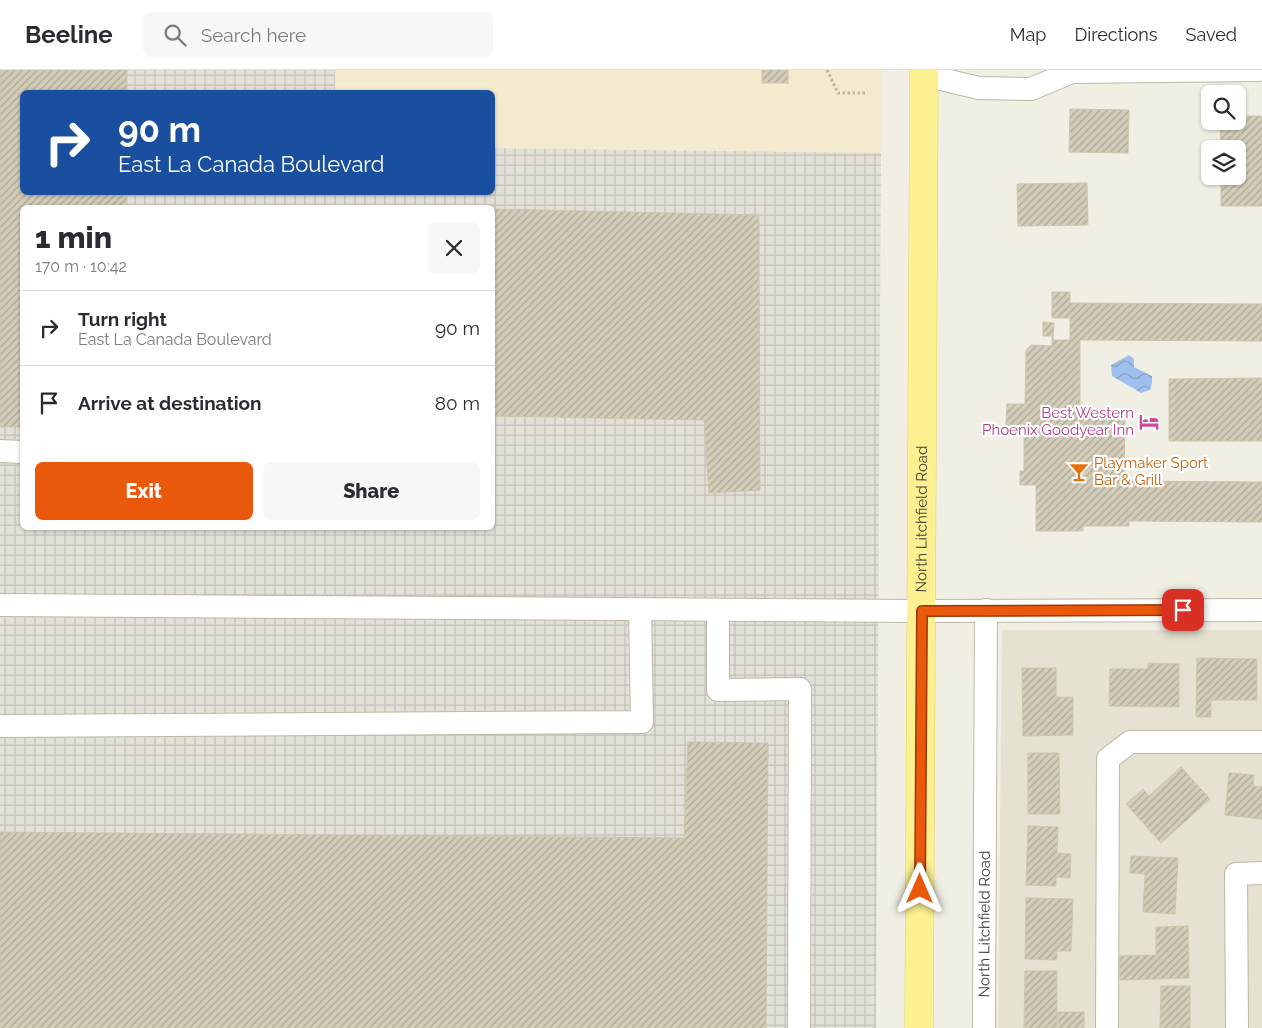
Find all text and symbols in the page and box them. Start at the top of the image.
search box [143,12,493,57]
text: Beeline [25,20,113,49]
icon: search [161,21,189,49]
text: Search here [201,24,306,46]
text: Map [1010,24,1046,45]
text: Directions [1074,24,1158,45]
text: Saved [1186,24,1237,45]
map controls [1201,85,1246,185]
button: search [1201,85,1246,130]
text: 90 m [118,109,201,150]
icon: right [35,110,100,175]
button: layers [1201,140,1246,185]
text: East La Canada Boulevard [118,151,384,177]
text: 1 min [35,220,112,255]
button: close [428,222,480,274]
text: 170 m · 10:42 [35,257,127,276]
text: Turn right [78,308,167,330]
icon: right [35,314,63,342]
text: 90 m [435,317,480,339]
text: East La Canada Boulevard [78,330,272,349]
icon: arrive [35,389,63,417]
text: Arrive at destination [78,392,262,414]
text: 80 m [435,392,480,414]
place label: Best Western Phoenix Goodyear Inn [982,404,1134,439]
hotel icon: Best Western Phoenix Goodyear Inn [1138,411,1160,433]
street label: North Litchfield Road [912,446,931,592]
place label: Playmaker Sport Bar & Grill [1094,454,1208,489]
bar icon: Playmaker Sport Bar & Grill [1068,461,1090,483]
button: Exit [35,462,253,520]
button: Share [263,462,480,520]
pin [1162,589,1204,631]
icon: arrive [1169,596,1197,624]
street label: North Litchfield Road [975,851,994,997]
position arrow [893,862,945,914]

